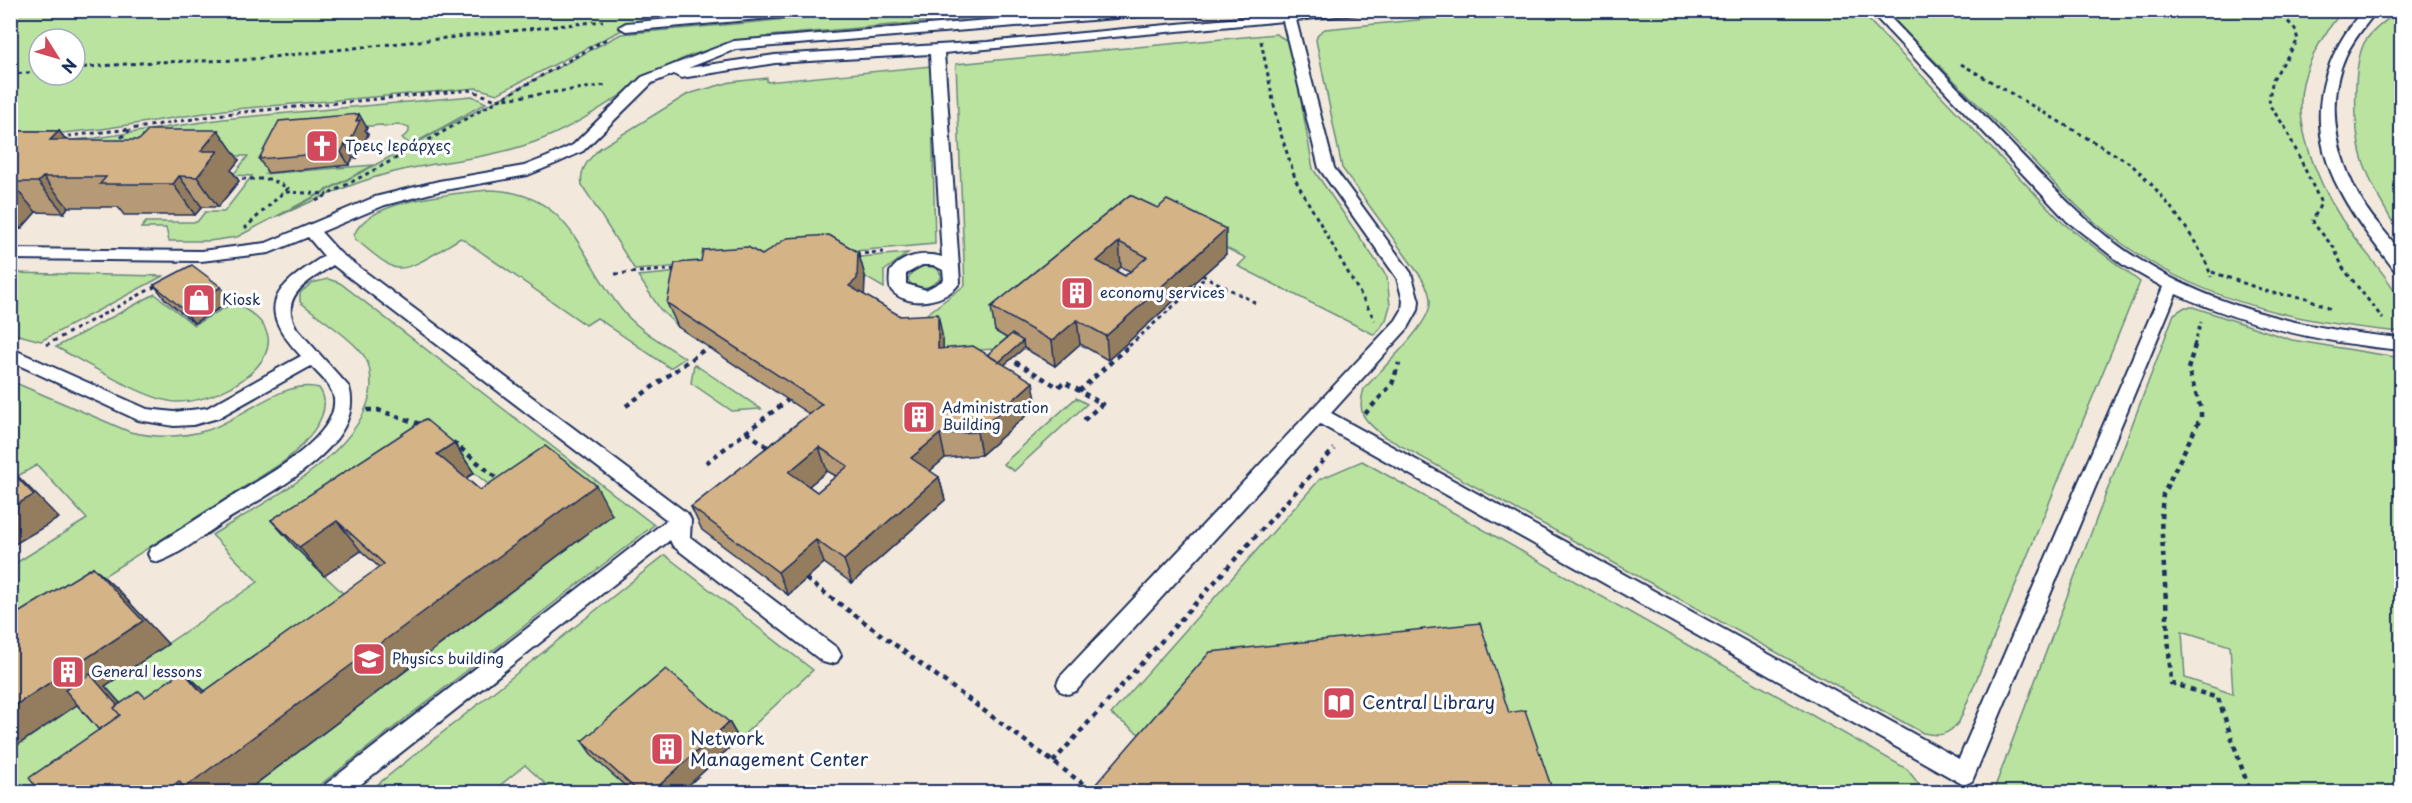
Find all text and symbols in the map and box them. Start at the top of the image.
north arrow [27,27,87,87]
text: N [56,54,83,79]
church icon: Τρεις Ιεράρχες [304,128,340,164]
place label: Τρεις Ιεράρχες [345,133,451,156]
building icon: economy services [1059,275,1095,311]
place label: economy services [1100,280,1225,303]
shop icon: Kiosk [181,282,217,318]
place label: Kiosk [222,287,261,310]
place label: Administration Building [942,395,1049,435]
building icon: Administration Building [901,399,937,435]
school or university icon: Physics building [351,641,387,677]
place label: Physics building [392,646,504,669]
building icon: General lessons [50,654,86,690]
place label: General lessons [91,659,202,682]
library icon: Central Library [1321,685,1357,721]
place label: Central Library [1362,688,1495,715]
place label: Network Management Center [690,724,869,772]
building icon: Network Management Center [649,731,685,767]

